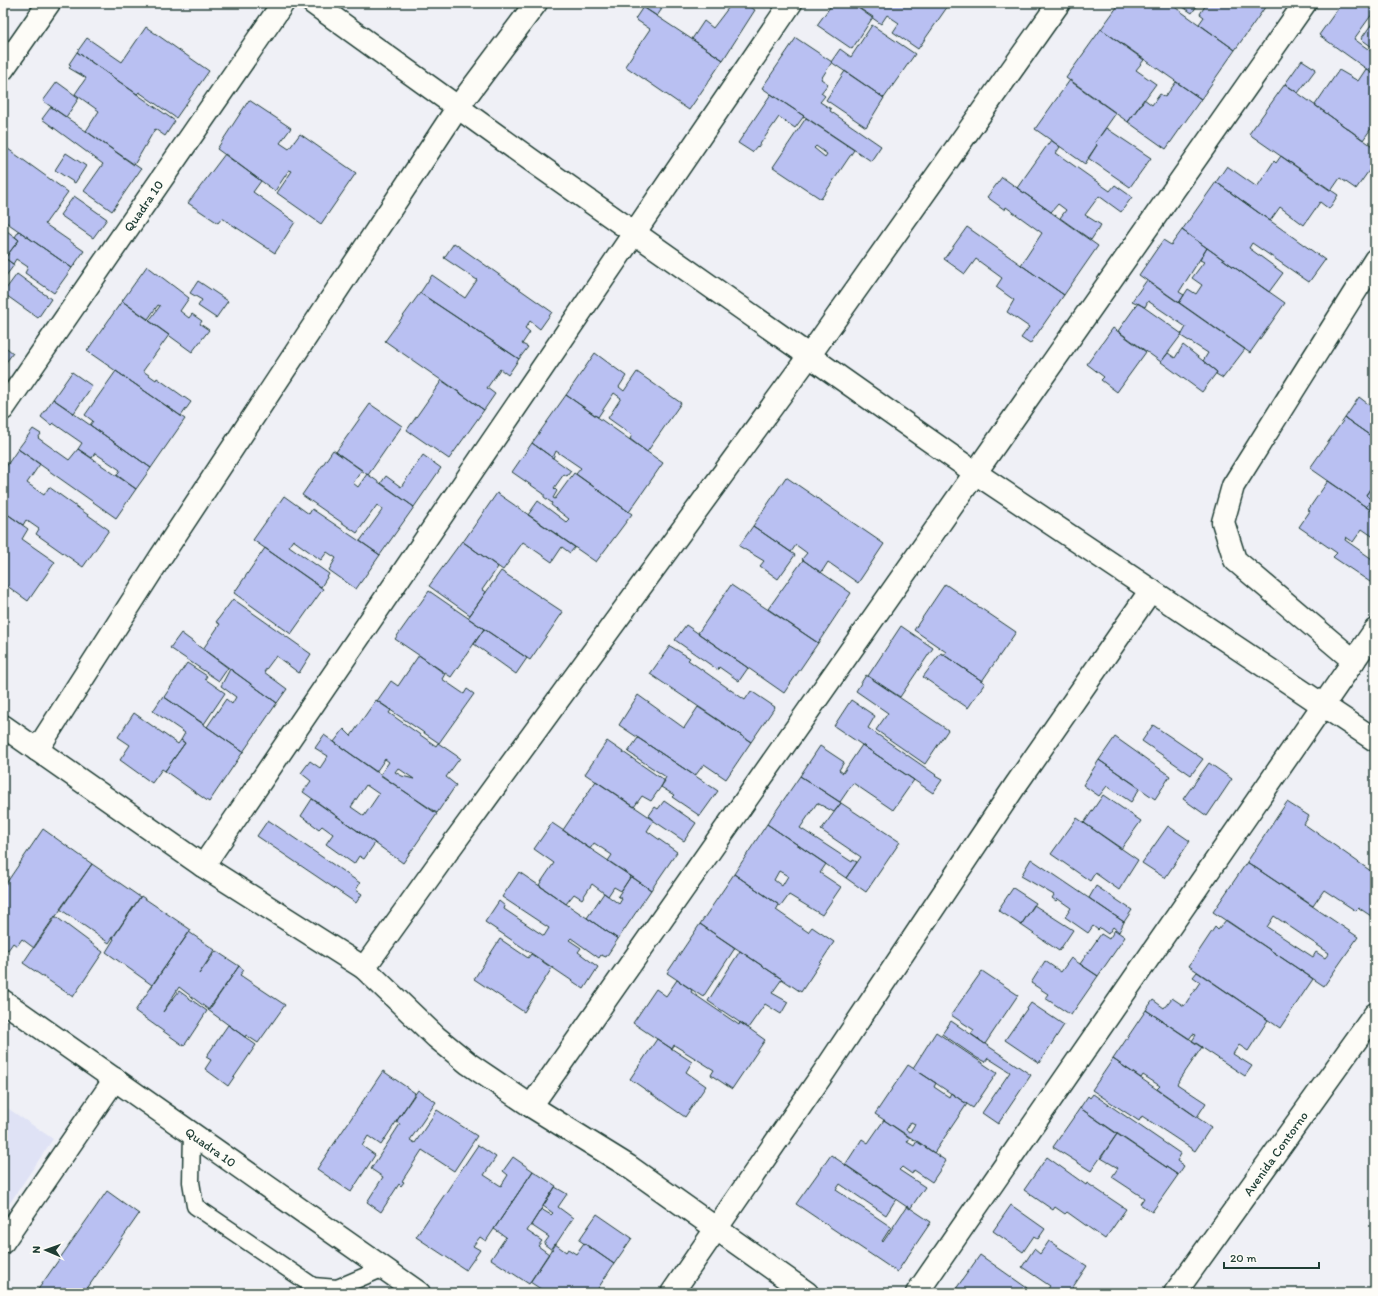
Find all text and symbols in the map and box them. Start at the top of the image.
street label: Quadra 10 [120,177,166,234]
street label: Avenida Contorno [1240,1108,1311,1198]
street label: Quadra 10 [182,1124,239,1170]
north arrow [26,1230,66,1270]
scale bar [1224,1244,1319,1270]
text: N [30,1246,43,1254]
text: 20 m [1230,1251,1257,1265]

